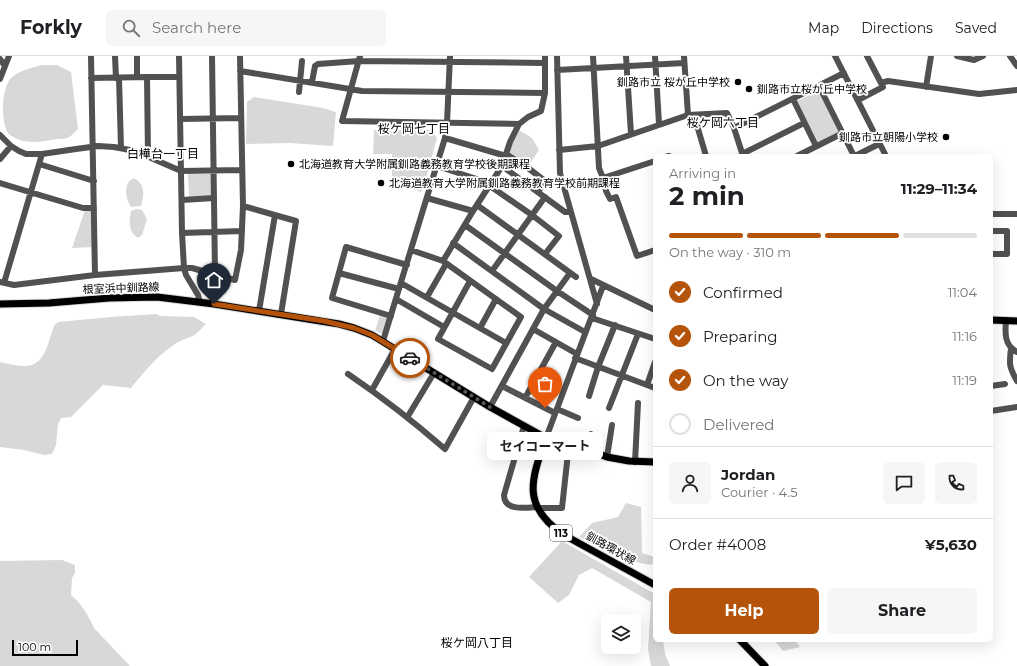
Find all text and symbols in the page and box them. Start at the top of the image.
search box [106,10,386,46]
text: Forkly [20,16,82,39]
icon: search [120,17,142,39]
text: Search here [152,18,241,37]
text: Map [808,19,839,37]
text: Directions [861,19,933,37]
text: Saved [955,19,997,37]
place label: 釧路市立 桜が丘中学校 [617,75,730,89]
marker: 釧路市立 桜が丘中学校 [733,77,743,87]
place label: 釧路市立桜が丘中学校 [757,82,867,96]
marker: 釧路市立桜が丘中学校 [744,84,754,94]
district label: 桜ケ岡六丁目 [687,115,759,130]
district label: 桜ケ岡七丁目 [378,121,450,136]
place label: 釧路市立朝陽小学校 [839,130,938,144]
marker: 釧路市立朝陽小学校 [941,132,951,142]
district label: 白樺台一丁目 [127,146,199,161]
place label: 北海道教育大学附属釧路義務教育学校後期課程 [299,157,530,171]
marker: 北海道教育大学附属釧路義務教育学校後期課程 [286,159,296,169]
text: Arriving in [669,165,736,181]
place label: 北海道教育大学附属釧路義務教育学校前期課程 [389,176,620,190]
marker: 北海道教育大学附属釧路義務教育学校前期課程 [376,178,386,188]
text: 11:29–11:34 [901,179,977,198]
text: 2 min [669,180,745,212]
text: On the way · 310 m [669,244,791,260]
pin [197,263,231,304]
icon: home [203,269,225,291]
street label: 根室浜中釧路線 [82,280,160,296]
icon: check [669,281,691,303]
text: Confirmed [703,283,783,302]
text: 11:04 [948,284,977,300]
icon: check [669,325,691,347]
text: Preparing [703,327,778,346]
text: 11:16 [952,328,977,344]
courier [390,338,430,378]
icon: car [399,347,421,369]
pin [528,367,562,408]
icon: check [669,369,691,391]
text: On the way [703,371,788,390]
text: 11:19 [952,372,977,388]
icon: bag [534,373,556,395]
text: Delivered [703,415,775,434]
callout: セイコーマート [487,432,603,460]
text: セイコーマート [499,438,591,454]
button: person [669,462,711,504]
button: chat [883,462,925,504]
button: phone [935,462,977,504]
text: Jordan [721,465,775,484]
text: Courier · 4.5 [721,484,798,500]
road number: 113 [550,525,572,541]
street label: 釧路環状線 [584,529,638,567]
text: Order #4008 [669,535,766,554]
text: ¥5,630 [925,535,977,554]
button: Help [669,588,819,634]
button: Share [827,588,977,634]
map controls [601,614,641,654]
button: layers [601,614,641,654]
district label: 桜ケ岡八丁目 [441,635,513,650]
scale bar [12,638,78,657]
text: 100 m [18,640,51,654]

